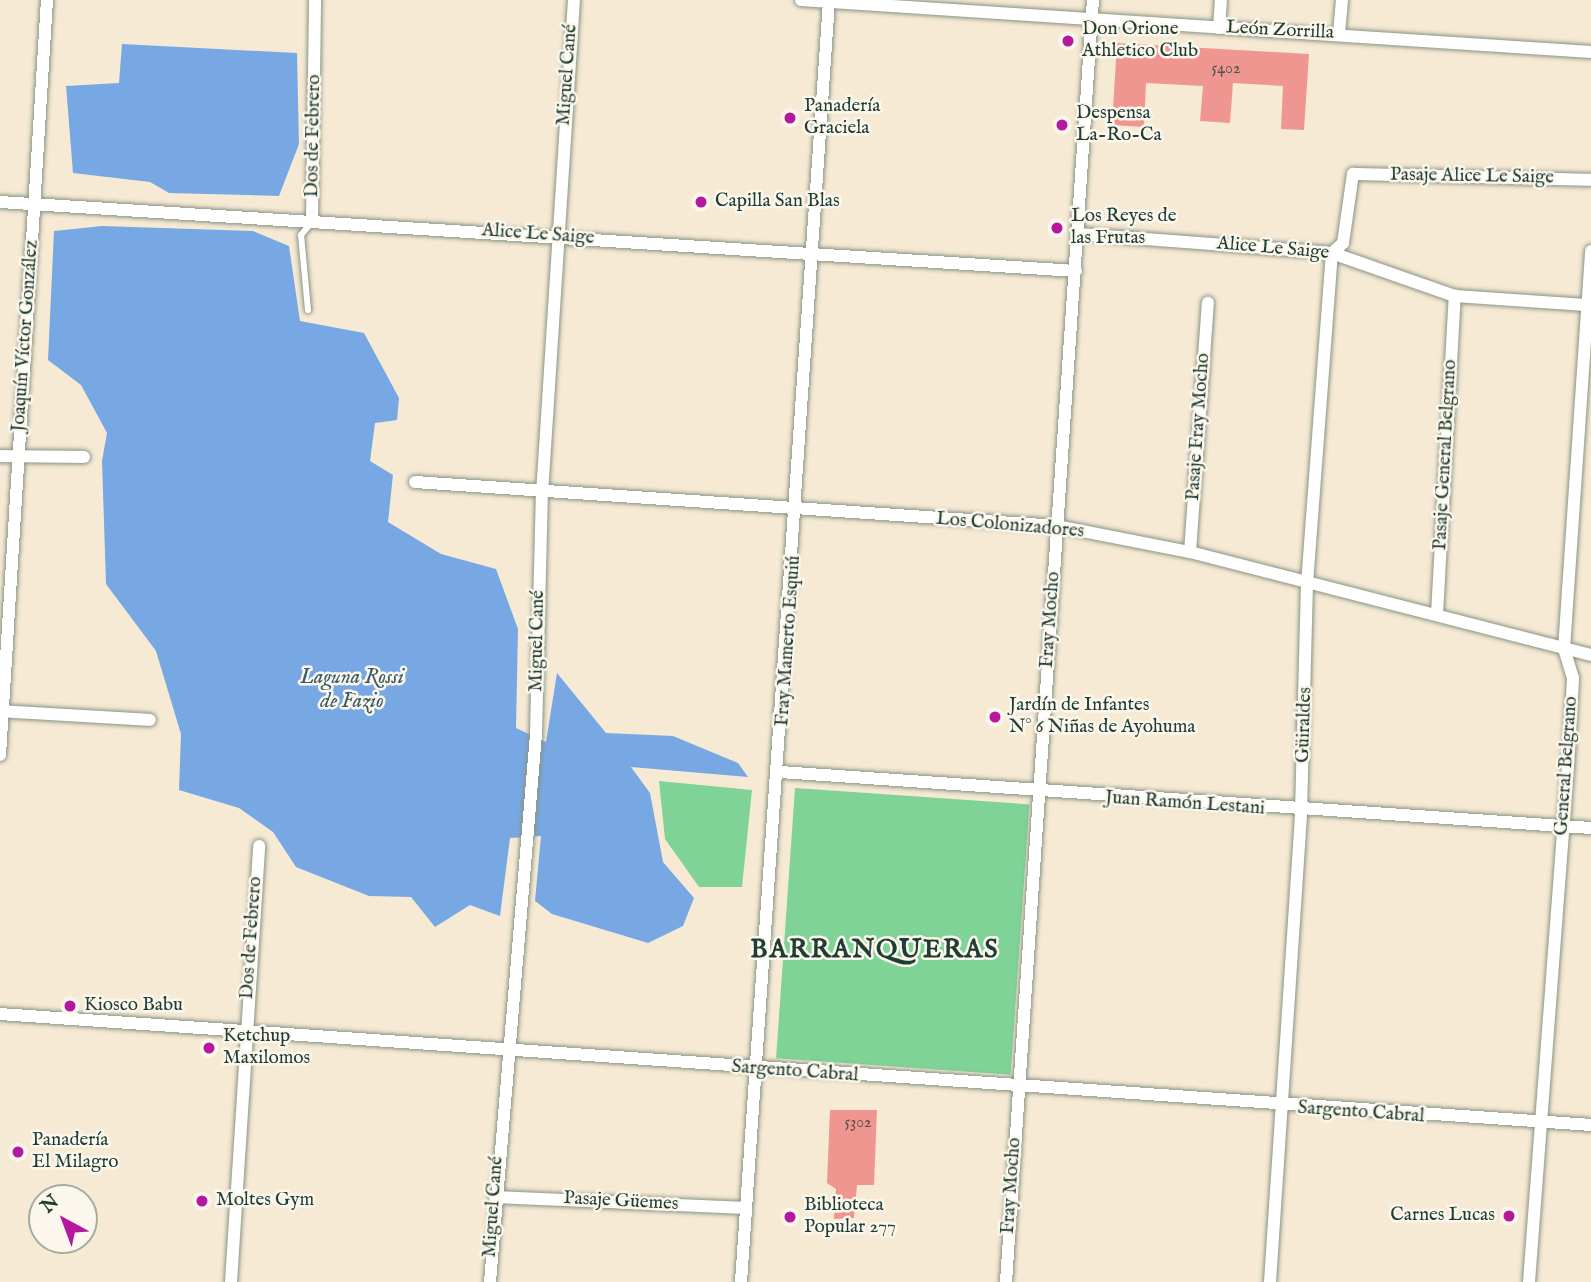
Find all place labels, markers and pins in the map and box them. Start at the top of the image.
place label: Don Orione Athletico Club [1082,19,1198,63]
marker: Don Orione Athletico Club [1060,33,1076,49]
place label: Panadería Graciela [804,96,881,140]
place label: Despensa La-Ro-Ca [1076,103,1162,147]
marker: Panadería Graciela [782,110,798,126]
marker: Despensa La-Ro-Ca [1054,117,1070,133]
place label: Capilla San Blas [715,191,840,213]
marker: Capilla San Blas [693,194,709,210]
place label: Los Reyes de las Frutas [1071,206,1176,250]
marker: Los Reyes de las Frutas [1049,220,1065,236]
place label: Jardín de Infantes N° 6 Niñas de Ayohuma [1009,695,1196,739]
marker: Jardín de Infantes N° 6 Niñas de Ayohuma [987,709,1003,725]
place label: Kiosco Babu [84,995,183,1017]
marker: Kiosco Babu [62,998,78,1014]
place label: Ketchup Maxilomos [223,1026,310,1070]
marker: Ketchup Maxilomos [201,1040,217,1056]
place label: Panadería El Milagro [32,1130,118,1174]
marker: Panadería El Milagro [10,1144,26,1160]
place label: Moltes Gym [216,1190,314,1212]
marker: Moltes Gym [194,1193,210,1209]
place label: Biblioteca Popular 277 [804,1195,896,1239]
place label: Carnes Lucas [1390,1205,1495,1227]
marker: Carnes Lucas [1501,1208,1517,1224]
marker: Biblioteca Popular 277 [782,1209,798,1225]

